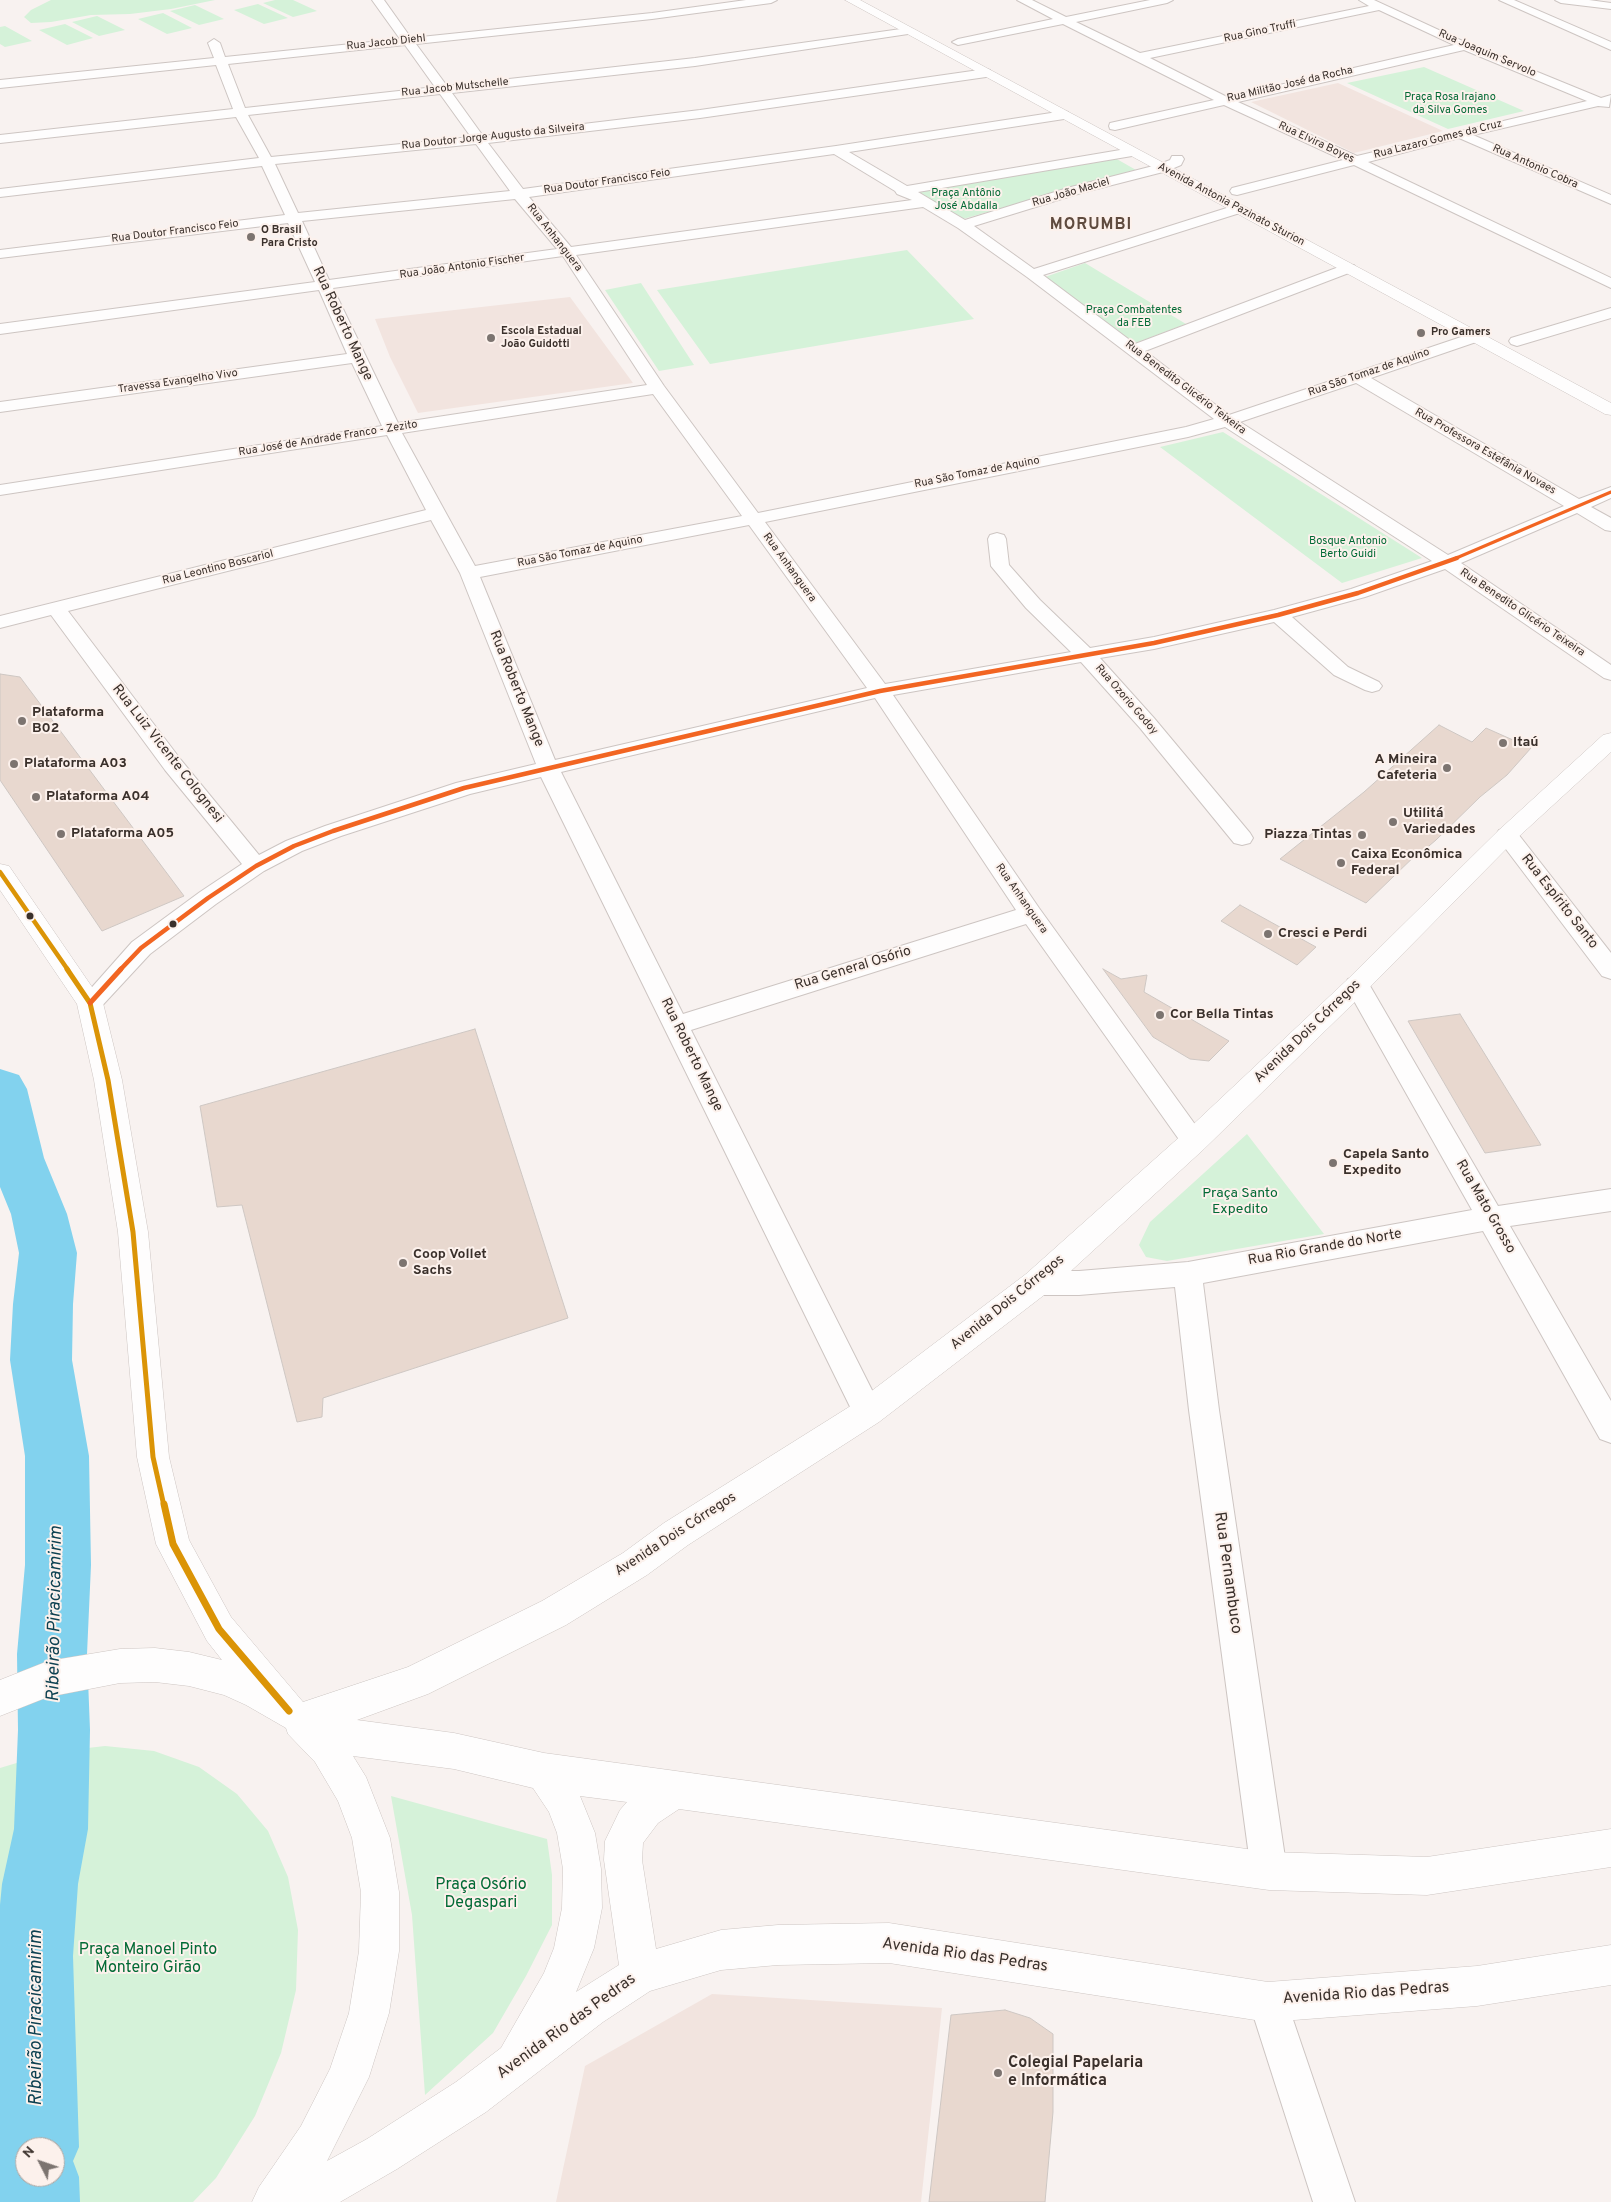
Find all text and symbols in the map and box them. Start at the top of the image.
street label: Rua Gino Truffi [1223,18,1297,46]
street label: Rua Joaquim Servolo [1436,27,1538,81]
street label: Rua Jacob Diehl [346,32,426,54]
street label: Rua Militão José da Rocha [1226,64,1354,106]
street label: Rua Jacob Mutschelle [401,76,509,100]
park label: Praça Rosa Irajano da Silva Gomes [1404,91,1496,117]
street label: Rua Lazaro Gomes da Cruz [1372,118,1504,162]
street label: Rua Elvira Boyes [1276,120,1356,166]
street label: Rua Doutor Jorge Augusto da Silveira [401,121,585,153]
street label: Rua Antonio Cobra [1490,142,1580,192]
street label: Avenida Antonia Pazinato Sturion [1155,161,1307,249]
street label: Rua Doutor Francisco Feio [543,167,671,197]
street label: Rua João Maciel [1031,176,1111,210]
park label: Praça Antônio José Abdalla [931,187,1001,213]
street label: Rua Anhanguera [523,202,585,274]
district label: MORUMBI [1049,216,1133,236]
street label: Rua Doutor Francisco Feio [111,218,239,246]
place label: O Brasil Para Cristo [261,224,318,250]
marker: O Brasil Para Cristo [245,231,257,243]
street label: Rua João Antonio Fischer [399,252,525,282]
street label: Rua Roberto Mange [308,264,376,384]
park label: Praça Combatentes da FEB [1086,304,1182,330]
place label: Escola Estadual João Guidotti [501,325,582,351]
place label: Pro Gamers [1431,326,1491,340]
marker: Pro Gamers [1415,327,1427,339]
marker: Escola Estadual João Guidotti [485,332,497,344]
street label: Rua Benedito Glicério Teixeira [1122,338,1248,438]
street label: Rua São Tomaz de Aquino [1307,346,1431,400]
street label: Travessa Evangelho Vivo [117,367,239,397]
street label: Rua Professora Estefânia Novaes [1412,406,1558,498]
street label: Rua José de Andrade Franco - Zezito [238,418,418,460]
street label: Rua São Tomaz de Aquino [913,454,1041,492]
street label: Rua Anhanguera [760,531,818,605]
street label: Rua São Tomaz de Aquino [516,533,644,571]
park label: Bosque Antonio Berto Guidi [1309,535,1387,561]
street label: Rua Leontino Boscariol [161,548,275,588]
street label: Rua Benedito Glicério Teixeira [1457,566,1587,660]
street label: Rua Roberto Mange [485,628,547,750]
street label: Rua Ozorio Godoy [1092,662,1160,738]
street label: Rua Luiz Vicente Colognesi [108,682,226,826]
place label: Plataforma B02 [32,705,104,738]
marker: Plataforma B02 [16,715,28,727]
place label: Itaú [1513,735,1539,751]
marker: Itaú [1497,737,1509,749]
place label: A Mineira Cafeteria [1375,752,1437,784]
place label: Plataforma A03 [24,756,127,772]
marker: Plataforma A03 [8,758,20,770]
marker: A Mineira Cafeteria [1441,762,1453,774]
place label: Plataforma A04 [46,789,149,805]
marker: Plataforma A04 [30,791,42,803]
place label: Utilitá Variedades [1403,806,1476,839]
marker: Utilitá Variedades [1387,816,1399,828]
place label: Plataforma A05 [71,826,174,842]
place label: Piazza Tintas [1264,827,1352,843]
marker: Plataforma A05 [55,828,67,840]
marker: Piazza Tintas [1356,829,1368,841]
place label: Caixa Econômica Federal [1351,847,1462,880]
street label: Rua Espírito Santo [1517,851,1601,953]
marker: Caixa Econômica Federal [1335,857,1347,869]
street label: Rua Anhanguera [992,862,1050,936]
unlabelled marker [25,911,35,921]
unlabelled marker [168,919,178,929]
place label: Cresci e Perdi [1278,926,1367,942]
marker: Cresci e Perdi [1262,928,1274,940]
street label: Rua General Osório [793,943,913,995]
street label: Avenida Dois Córregos [1251,977,1365,1087]
street label: Rua Roberto Mange [656,996,726,1114]
place label: Cor Bella Tintas [1170,1007,1274,1023]
marker: Cor Bella Tintas [1154,1009,1166,1021]
place label: Capela Santo Expedito [1343,1147,1429,1180]
marker: Capela Santo Expedito [1327,1157,1339,1169]
street label: Rua Mato Grosso [1451,1157,1519,1257]
park label: Praça Santo Expedito [1202,1186,1278,1218]
street label: Rua Rio Grande do Norte [1247,1226,1403,1270]
place label: Coop Vollet Sachs [413,1247,487,1280]
street label: Avenida Dois Córregos [948,1252,1068,1354]
marker: Coop Vollet Sachs [397,1257,409,1269]
street label: Avenida Dois Córregos [612,1489,740,1581]
street label: Rua Pernambuco [1209,1511,1245,1635]
water label: Ribeirão Piracicamirim [44,1526,68,1702]
park label: Praça Osório Degaspari [435,1876,527,1914]
water label: Ribeirão Piracicamirim [26,1930,48,2106]
street label: Avenida Rio das Pedras [881,1935,1049,1977]
park label: Praça Manoel Pinto Monteiro Girão [79,1941,217,1979]
street label: Avenida Rio das Pedras [494,1970,640,2084]
street label: Avenida Rio das Pedras [1282,1979,1450,2009]
place label: Colegial Papelaria e Informática [1008,2054,1143,2092]
marker: Colegial Papelaria e Informática [992,2067,1004,2079]
north arrow [15,2137,65,2187]
text: N [19,2143,39,2162]

